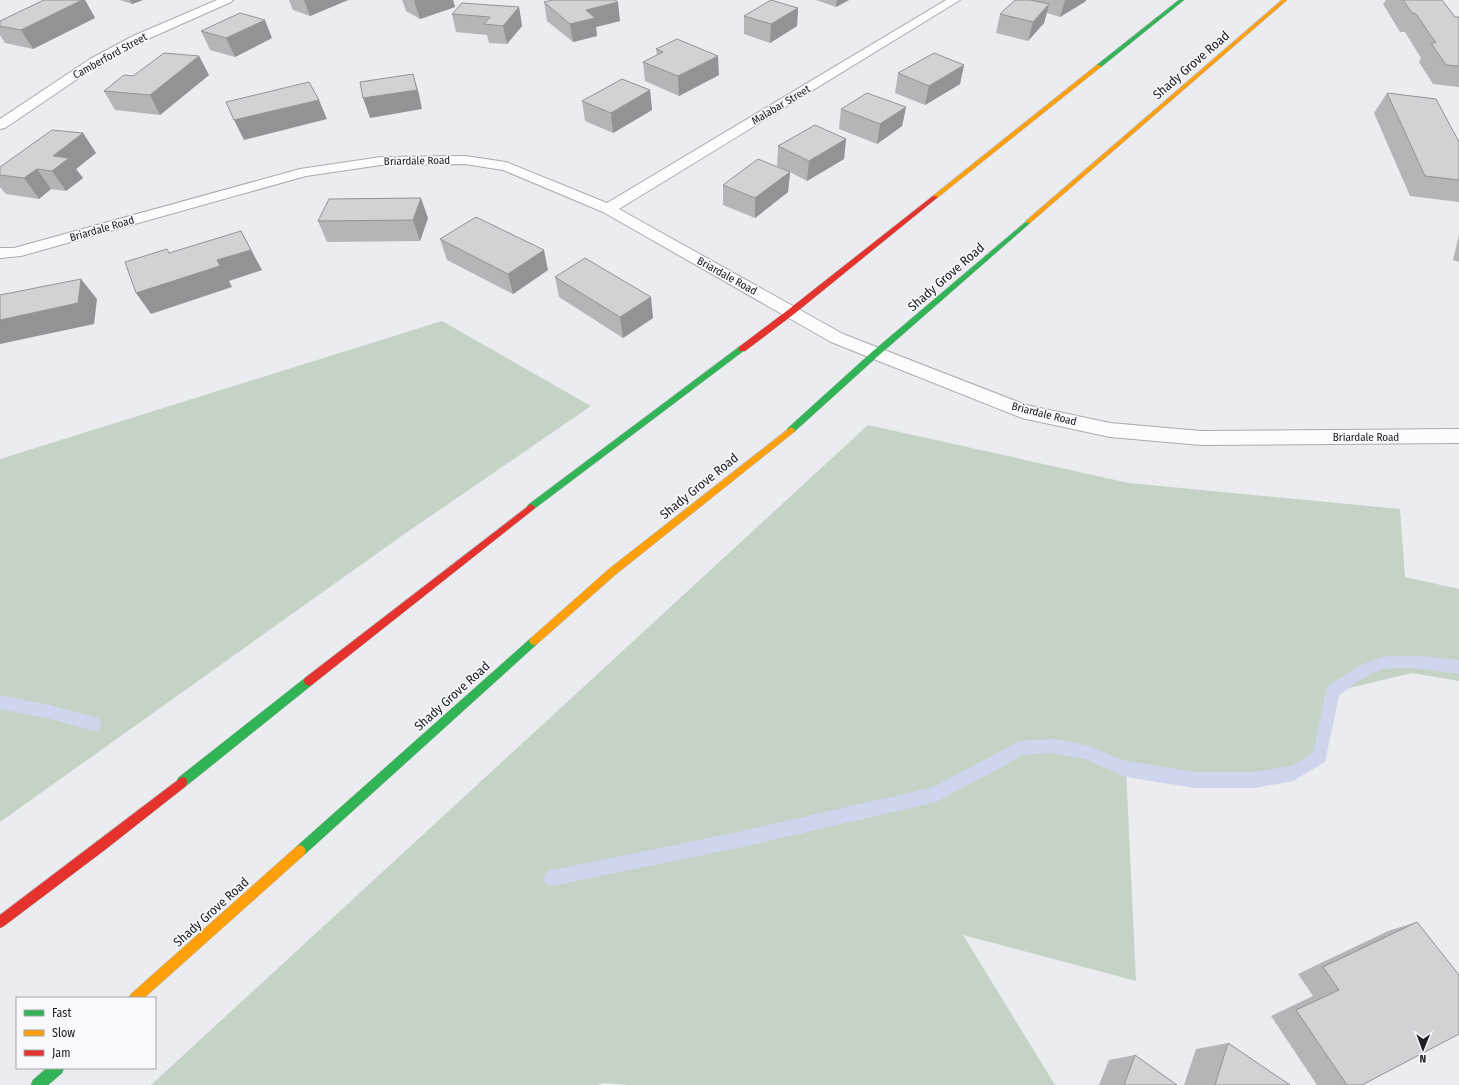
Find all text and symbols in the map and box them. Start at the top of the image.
street label: Shady Grove Road [1150,28,1232,102]
street label: Camberford Street [71,30,150,82]
street label: Malabar Street [749,82,813,128]
street label: Briardale Road [384,154,450,168]
street label: Briardale Road [68,214,136,244]
street label: Shady Grove Road [905,240,987,314]
street label: Briardale Road [695,254,759,298]
street label: Briardale Road [1010,400,1078,428]
street label: Briardale Road [1333,431,1399,444]
street label: Shady Grove Road [657,450,741,522]
street label: Shady Grove Road [411,658,493,734]
street label: Shady Grove Road [170,874,252,950]
legend [16,997,156,1069]
text: Fast [52,1006,71,1020]
text: Slow [52,1026,75,1040]
north arrow [1403,1029,1443,1069]
text: Jam [52,1046,70,1060]
text: N [1419,1052,1426,1065]

